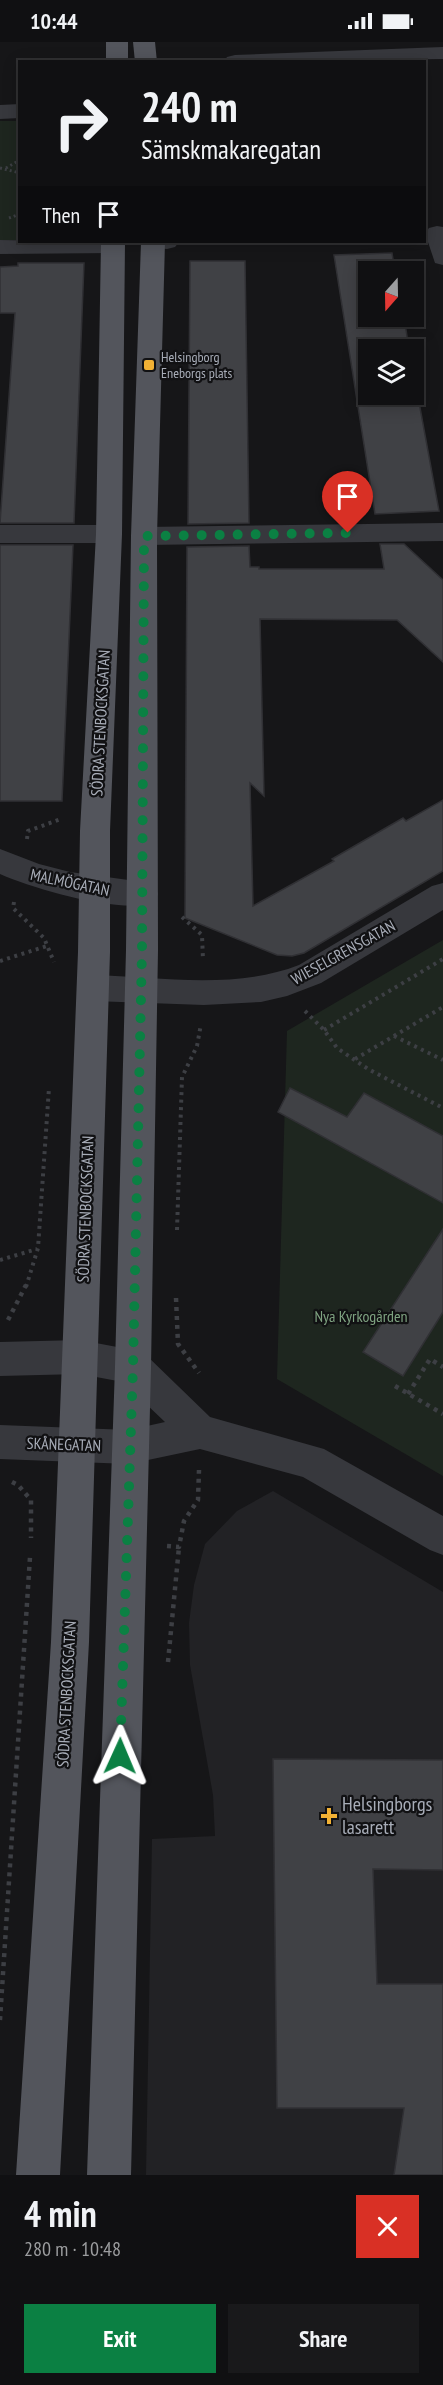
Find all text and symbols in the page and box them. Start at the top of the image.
text: 10:44 [30,7,78,35]
text: 240 m [141,79,238,134]
icon: right [42,84,120,162]
text: Sämskmakaregatan [141,132,321,166]
icon: arrive [92,198,125,231]
text: Then [42,201,80,229]
north arrow [358,261,424,327]
map controls [358,261,424,405]
button: layers [358,339,424,405]
place label: Helsingborg Eneborgs plats [161,348,232,382]
marker: Helsingborg Eneborgs plats [142,358,156,372]
pin [322,471,373,533]
icon: arrive [331,480,364,513]
street label: SÖDRA STENBOCKSGATAN [86,649,114,797]
street label: MALMÖGATAN [29,864,111,900]
street label: WIESELGRENSGATAN [288,915,398,989]
street label: SÖDRA STENBOCKSGATAN [72,1135,98,1283]
park label: Nya Kyrkogården [314,1306,408,1326]
street label: SKÅNEGATAN [26,1433,102,1455]
street label: SÖDRA STENBOCKSGATAN [52,1620,80,1768]
position arrow [88,1724,152,1788]
place label: Helsingborgs lasarett [342,1791,433,1840]
marker: Helsingborgs lasarett [320,1807,338,1825]
text: 4 min [24,2190,97,2237]
button: close [356,2195,419,2258]
text: 280 m · 10:48 [24,2236,121,2262]
button: Exit [24,2304,216,2373]
button: Share [228,2304,419,2373]

